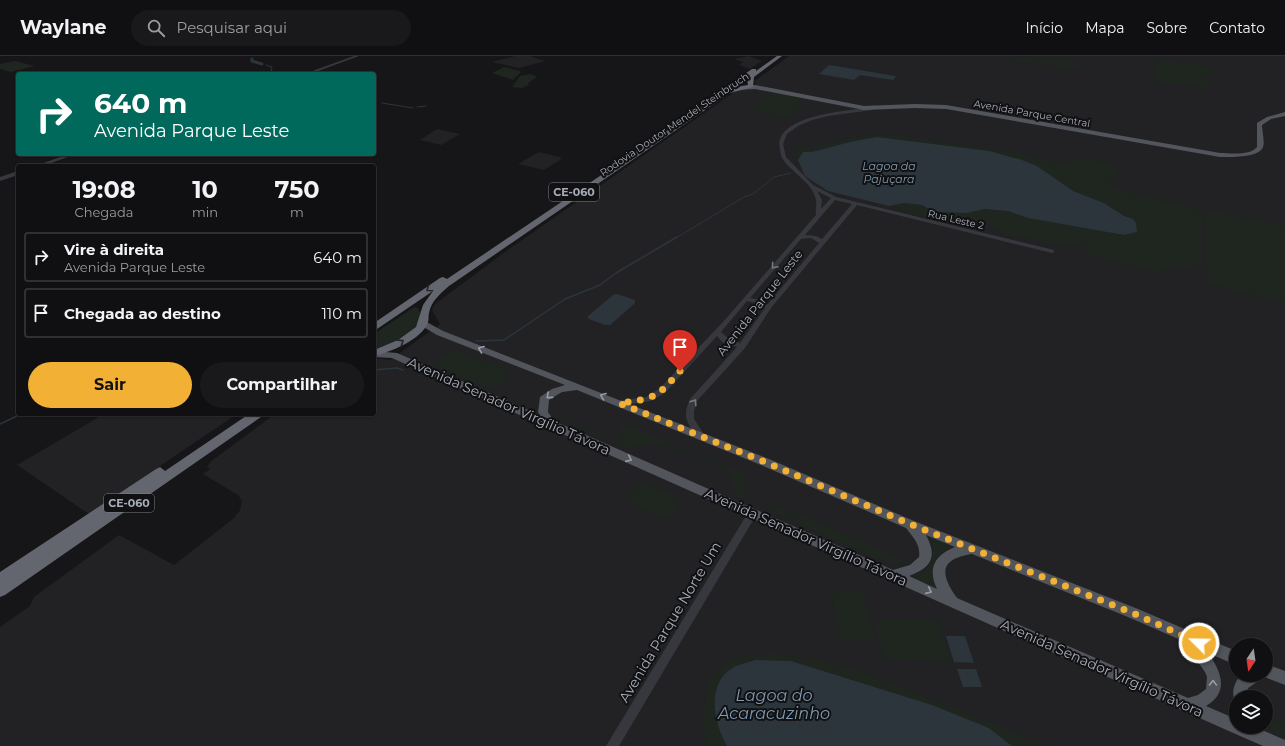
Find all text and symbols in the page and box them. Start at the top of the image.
search box [131,10,411,46]
text: Waylane [20,16,107,39]
icon: search [145,17,167,39]
text: Pesquisar aqui [177,18,287,37]
text: Início [1025,19,1063,37]
text: Mapa [1085,19,1125,37]
text: Sobre [1147,19,1187,37]
text: Contato [1209,19,1265,37]
street label: Rodovia Doutor Mendel Steinbruch [597,70,751,179]
text: 640 m [94,86,187,120]
icon: right [28,88,80,140]
street label: Avenida Parque Central [973,97,1091,130]
text: Avenida Parque Leste [94,120,289,142]
water label: Lagoa da Pajuçara [862,159,916,186]
text: 19:08 [72,175,136,204]
text: 10 [192,175,218,204]
text: 750 [274,175,320,204]
road number: CE-060 [549,183,599,201]
text: Chegada [75,204,133,220]
text: min [192,204,218,220]
text: m [290,204,304,220]
street label: Rua Leste 2 [926,207,986,232]
text: Vire à direita [64,240,164,259]
icon: right [30,246,52,268]
street label: Avenida Parque Leste [714,247,806,359]
text: 640 m [313,248,362,267]
text: Avenida Parque Leste [64,259,205,275]
one-way arrow [771,261,778,268]
one-way arrow [426,284,433,292]
icon: arrive [30,302,52,324]
text: Chegada ao destino [64,304,221,323]
text: 110 m [321,304,362,323]
pin [663,330,697,371]
icon: arrive [669,336,691,358]
one-way arrow [397,339,404,347]
one-way arrow [478,346,485,354]
street label: Avenida Senador Virgílio Távora [405,353,613,459]
button: Sair [28,362,192,408]
button: Compartilhar [200,362,364,408]
one-way arrow [546,391,554,398]
one-way arrow [599,393,606,401]
one-way arrow [689,399,696,406]
one-way arrow [625,454,632,462]
street label: Avenida Senador Virgílio Távora [702,484,910,590]
road number: CE-060 [104,494,154,512]
street label: Avenida Parque Norte Um [615,538,725,706]
one-way arrow [924,586,932,594]
street label: Avenida Senador Virgílio Távora [998,615,1206,721]
position arrow [1178,622,1220,664]
north arrow [1229,638,1273,682]
map controls [1229,638,1273,734]
one-way arrow [1209,680,1217,686]
water label: Lagoa do Acaracuzinho [717,686,830,723]
button: layers [1229,690,1273,734]

